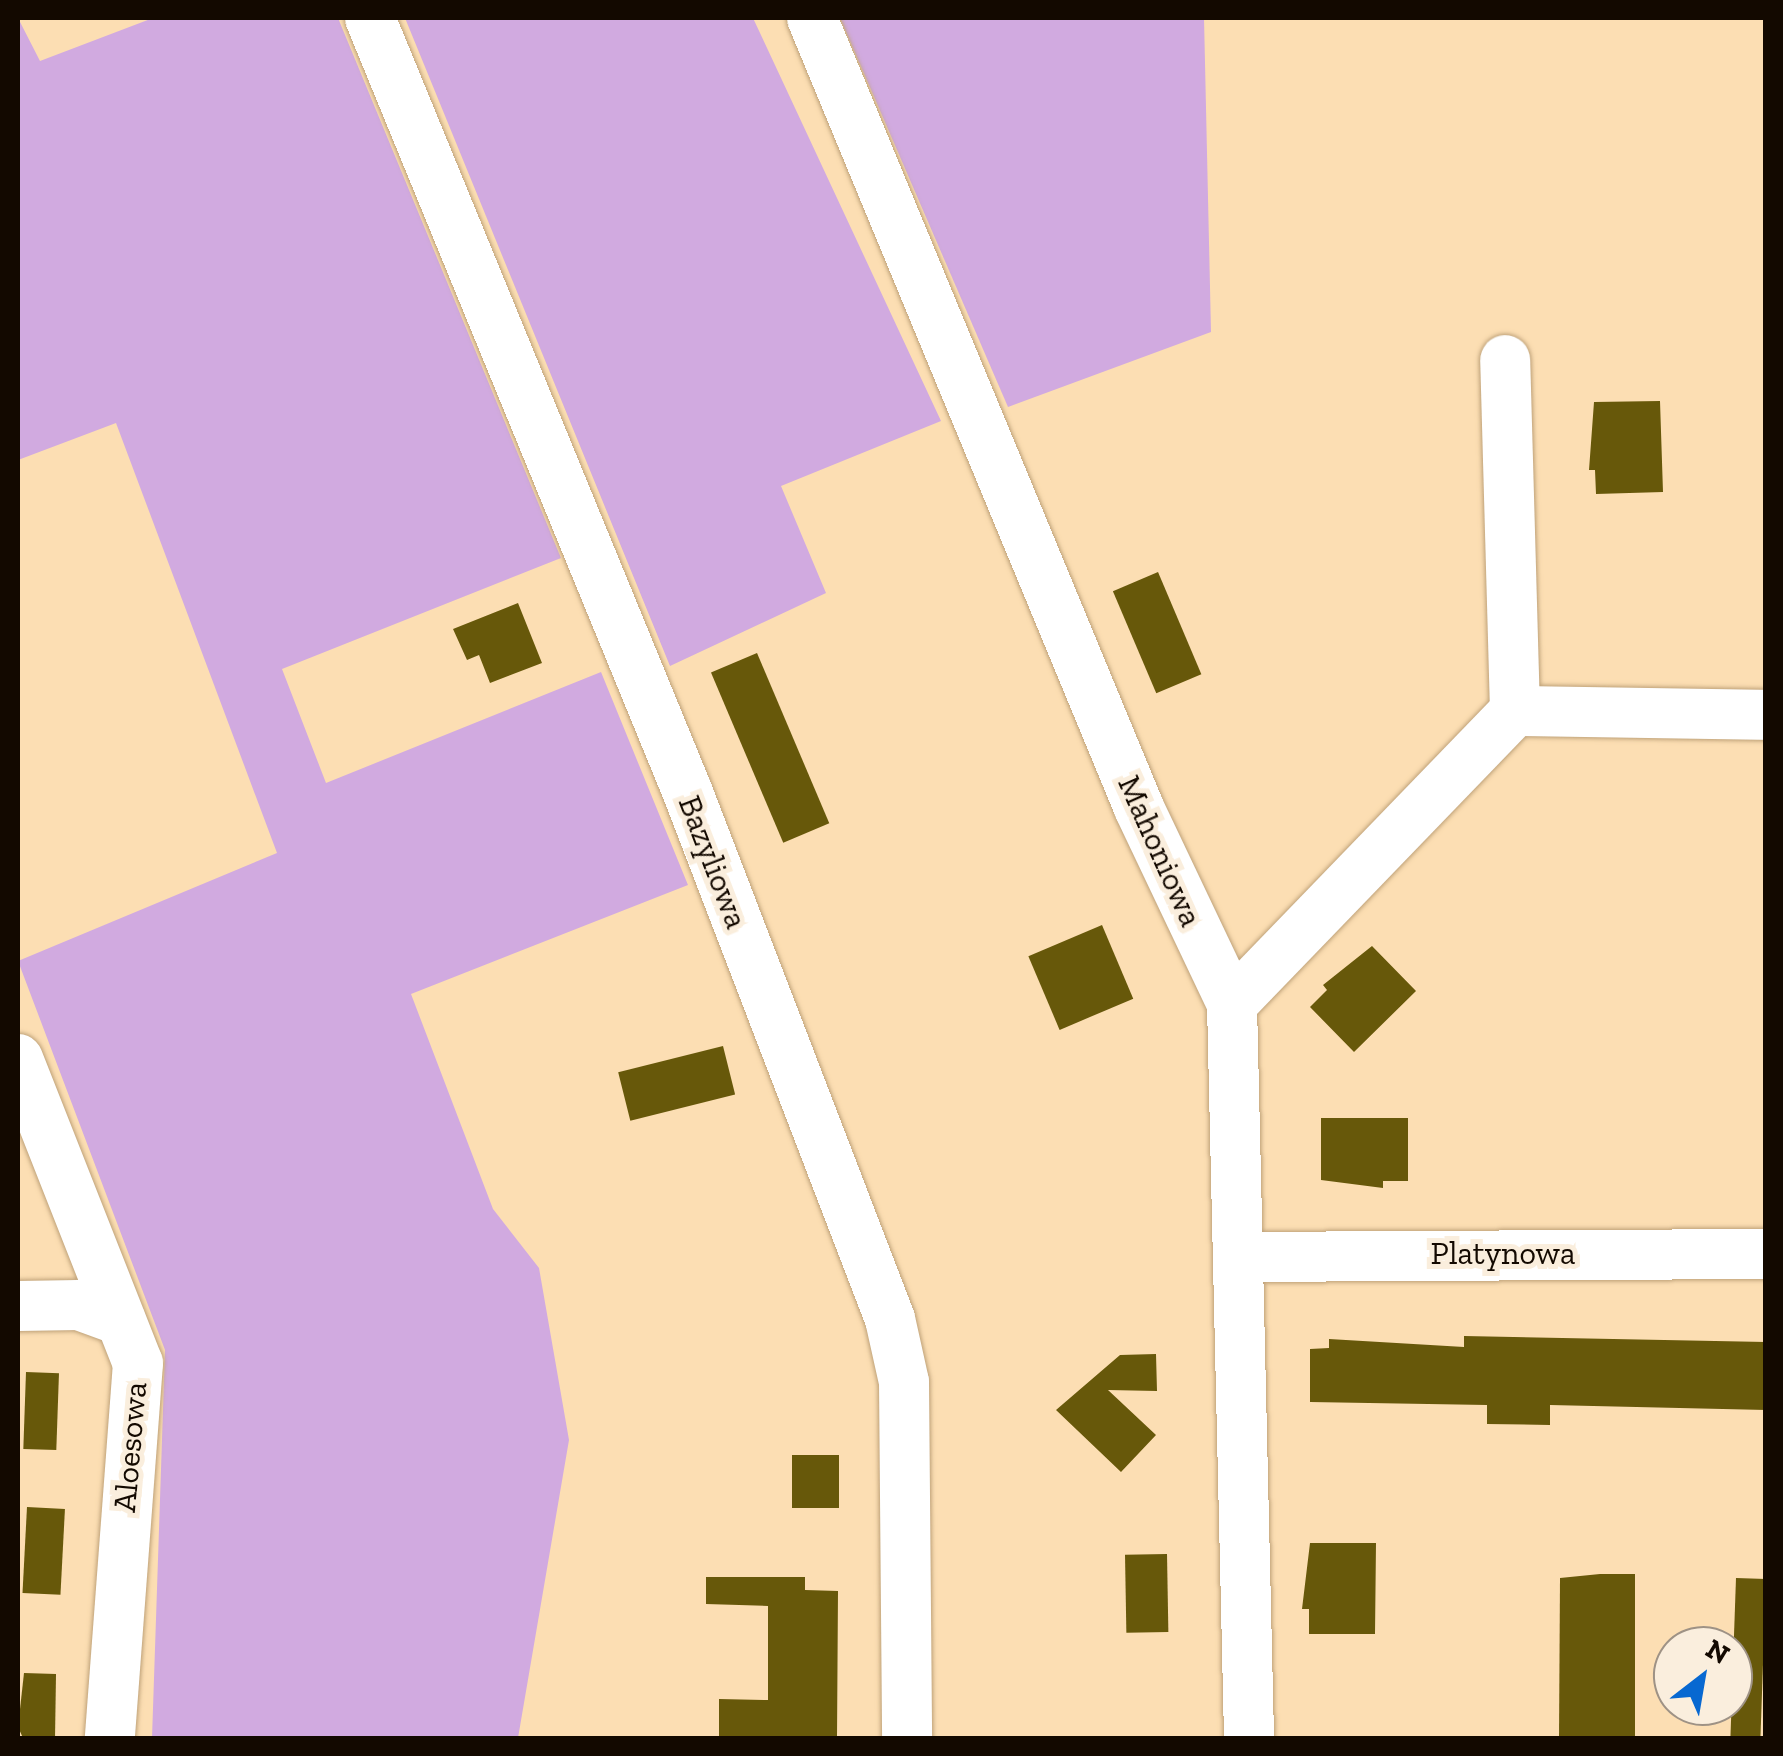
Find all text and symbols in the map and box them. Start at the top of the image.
street label: Mahoniowa [1110,770,1210,932]
street label: Bazyliowa [670,790,756,934]
street label: Platynowa [1431,1234,1575,1272]
street label: Aloesowa [105,1380,155,1514]
north arrow [1653,1626,1753,1726]
text: N [1700,1632,1735,1671]

